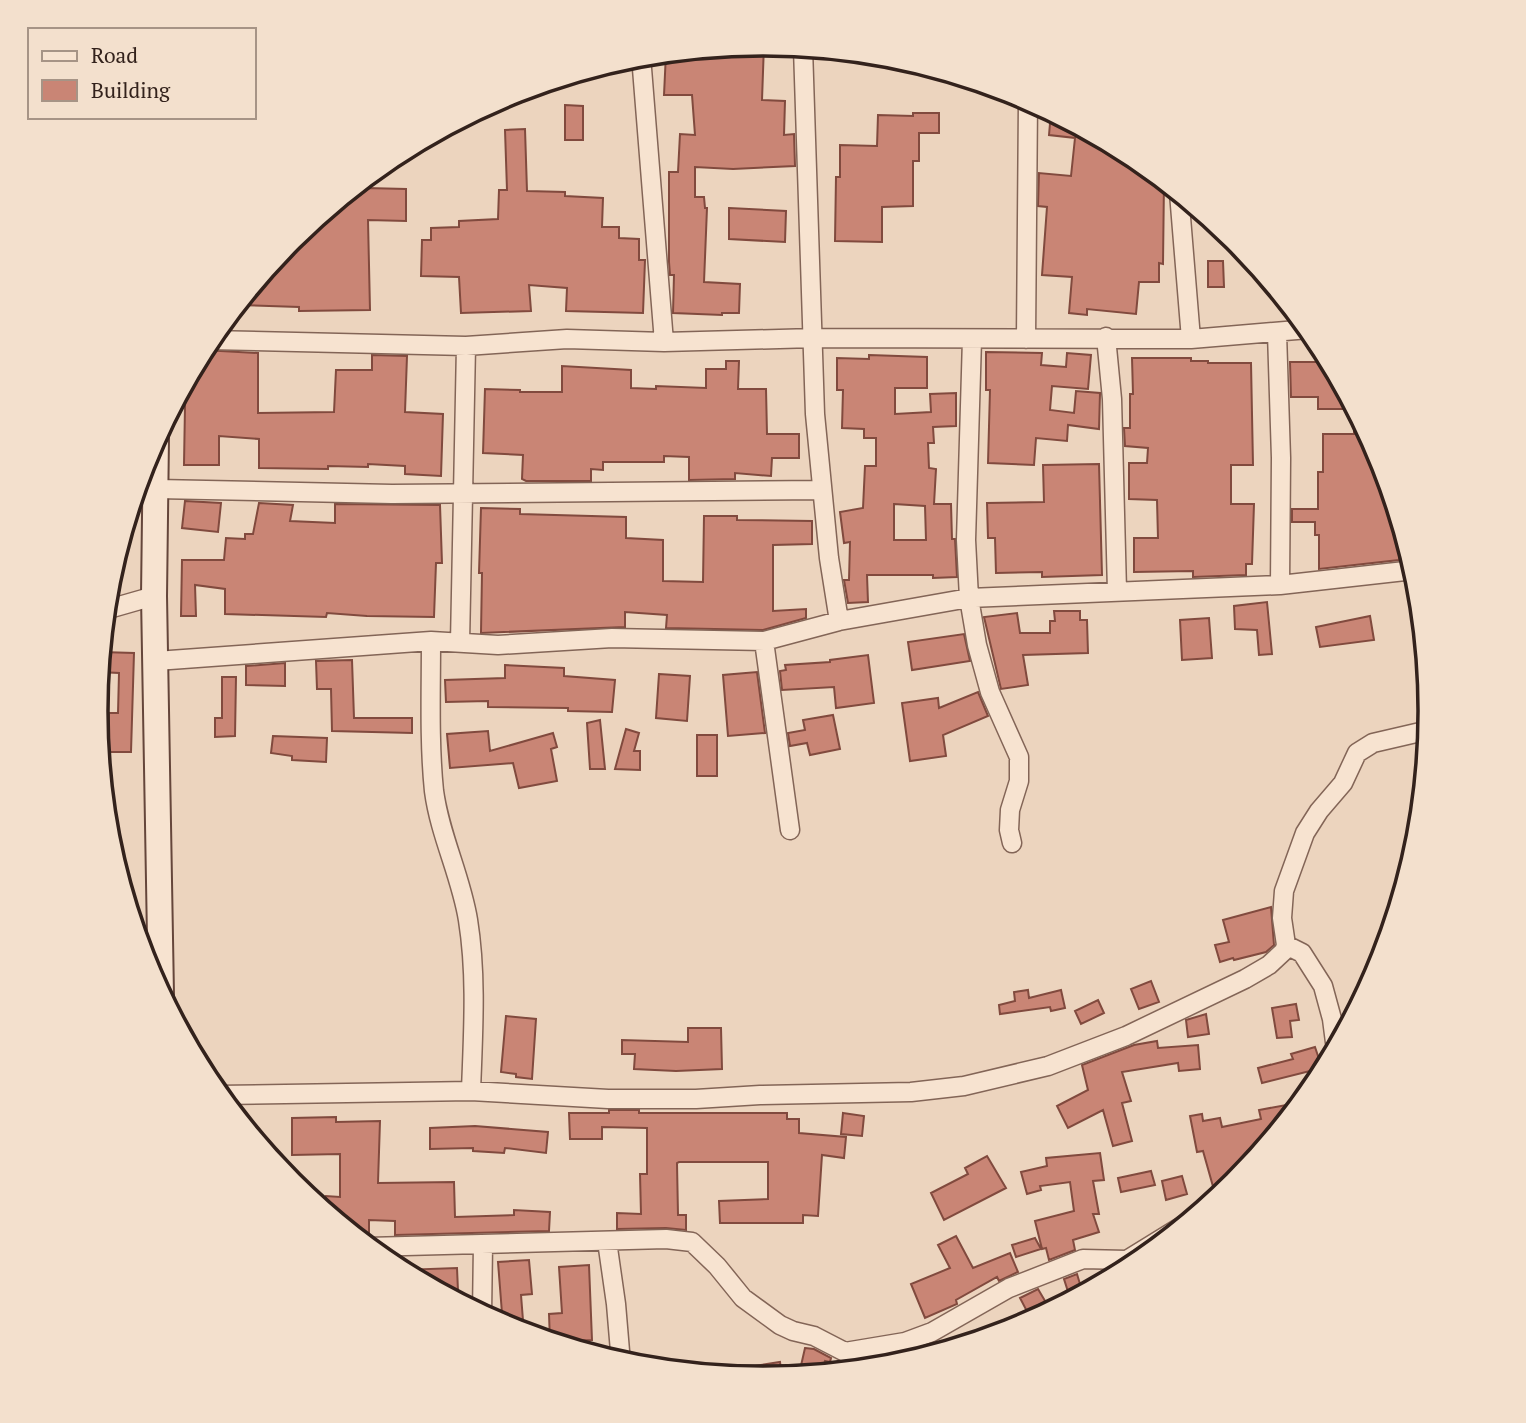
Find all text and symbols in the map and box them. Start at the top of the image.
legend [28,28,256,119]
text: Road [91,41,138,69]
text: Building [91,76,171,104]

